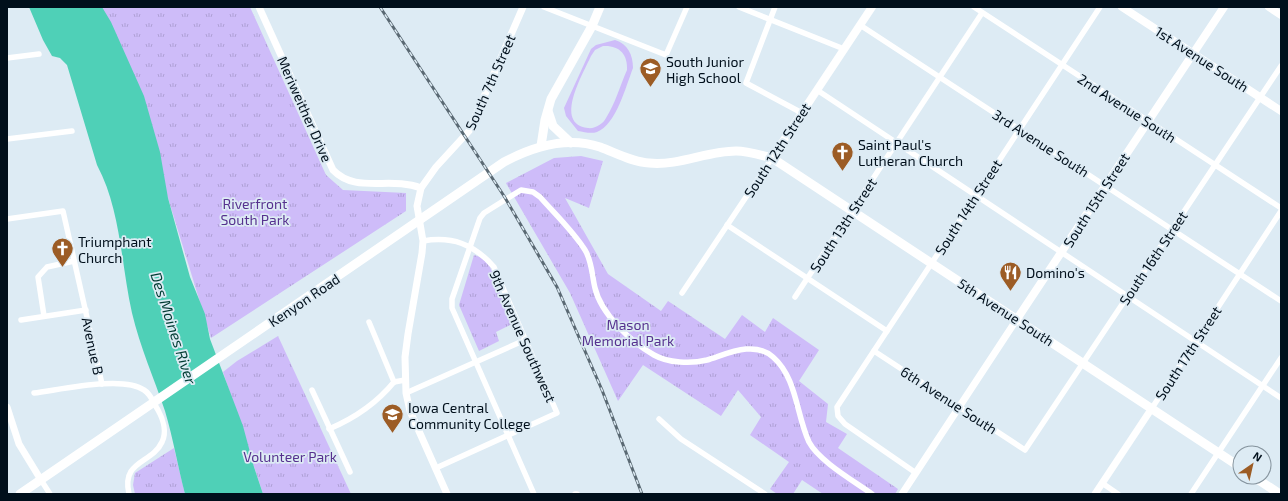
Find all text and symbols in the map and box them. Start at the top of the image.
street label: 1st Avenue South [1152,22,1252,96]
street label: South 7th Street [461,31,519,133]
street label: Meriweither Drive [274,53,336,165]
place label: South Junior High School [666,53,744,86]
school or university icon: South Junior High School [638,56,664,89]
street label: 2nd Avenue South [1075,70,1179,146]
street label: South 12th Street [740,100,814,200]
street label: 3rd Avenue South [990,106,1092,180]
place label: Saint Paul's Lutheran Church [858,136,963,169]
church icon: Saint Paul's Lutheran Church [830,139,856,172]
street label: South 15th Street [1059,150,1133,250]
street label: South 14th Street [931,156,1005,258]
street label: South 13th Street [806,175,880,275]
park label: Riverfront South Park [220,195,290,228]
street label: South 16th Street [1115,208,1191,308]
place label: Triumphant Church [78,233,152,266]
church icon: Triumphant Church [49,236,75,269]
restaurant icon: Domino's [997,259,1023,292]
place label: Domino's [1026,264,1085,281]
street label: 9th Avenue Southwest [486,267,560,405]
water label: Des Moines River [147,270,201,387]
street label: Kenyon Road [265,270,343,330]
street label: 5th Avenue South [955,275,1057,349]
street label: South 17th Street [1151,303,1225,403]
street label: Avenue B [79,316,107,376]
park label: Mason Memorial Park [582,316,674,349]
street label: 6th Avenue South [898,362,1000,438]
place label: Iowa Central Community College [408,399,531,432]
school or university icon: Iowa Central Community College [380,402,406,435]
north arrow [1232,445,1272,485]
park label: Volunteer Park [243,448,337,465]
text: N [1251,449,1265,464]

